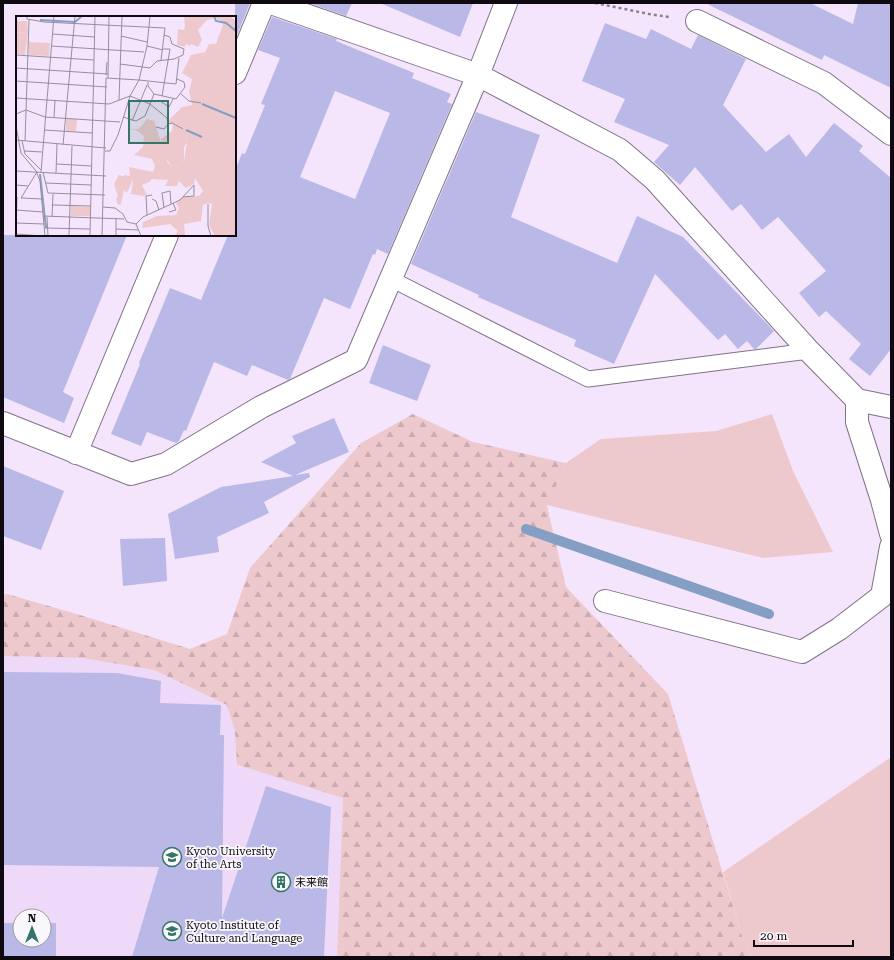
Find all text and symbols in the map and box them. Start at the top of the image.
inset map [16,16,236,236]
place label: Kyoto University of the Arts [186,845,276,871]
school or university icon: Kyoto University of the Arts [161,846,183,868]
building icon: 未来館 [270,871,292,893]
place label: 未来館 [295,876,328,889]
north arrow [12,908,52,948]
text: N [28,912,37,925]
place label: Kyoto Institute of Culture and Language [186,919,302,945]
school or university icon: Kyoto Institute of Culture and Language [161,920,183,942]
scale bar [754,922,853,948]
text: 20 m [760,929,787,943]

